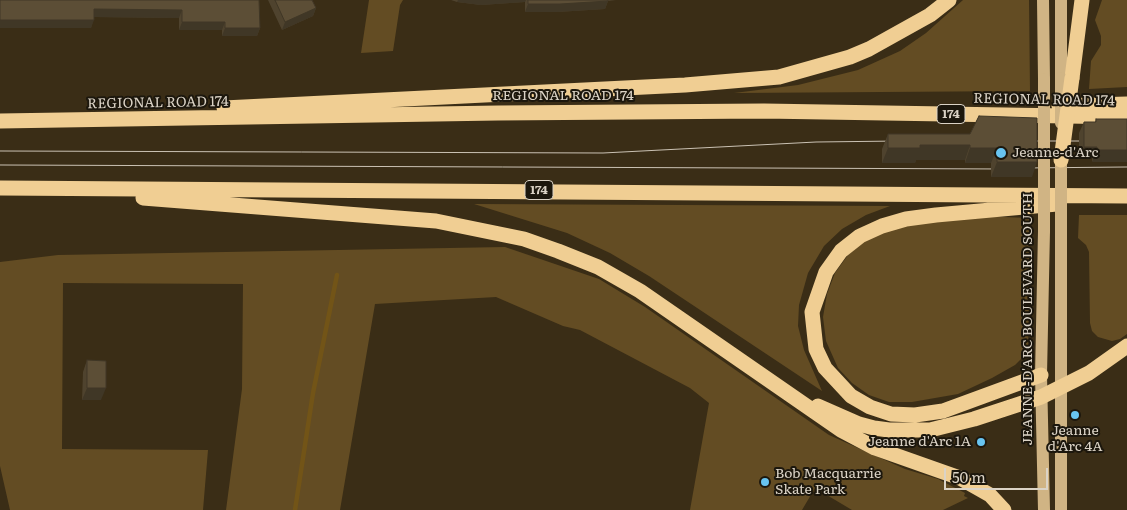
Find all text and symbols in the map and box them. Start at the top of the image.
street label: REGIONAL ROAD 174 [492,88,634,104]
street label: REGIONAL ROAD 174 [973,90,1115,110]
street label: REGIONAL ROAD 174 [87,93,229,113]
road number: 174 [937,105,965,124]
place label: Jeanne-d'Arc [1012,145,1099,161]
marker: Jeanne-d'Arc [994,146,1008,160]
road number: 174 [525,180,553,200]
street label: JEANNE-D'ARC BOULEVARD SOUTH [1020,192,1036,446]
marker: Jeanne d'Arc 4A [1069,409,1081,421]
place label: Jeanne d'Arc 4A [1048,423,1102,456]
place label: Jeanne d'Arc 1A [868,434,971,450]
marker: Jeanne d'Arc 1A [975,436,987,448]
scale bar [947,458,1051,490]
text: 50 m [952,465,986,488]
place label: Bob Macquarrie Skate Park [775,466,881,498]
marker: Bob Macquarrie Skate Park [759,476,771,488]

